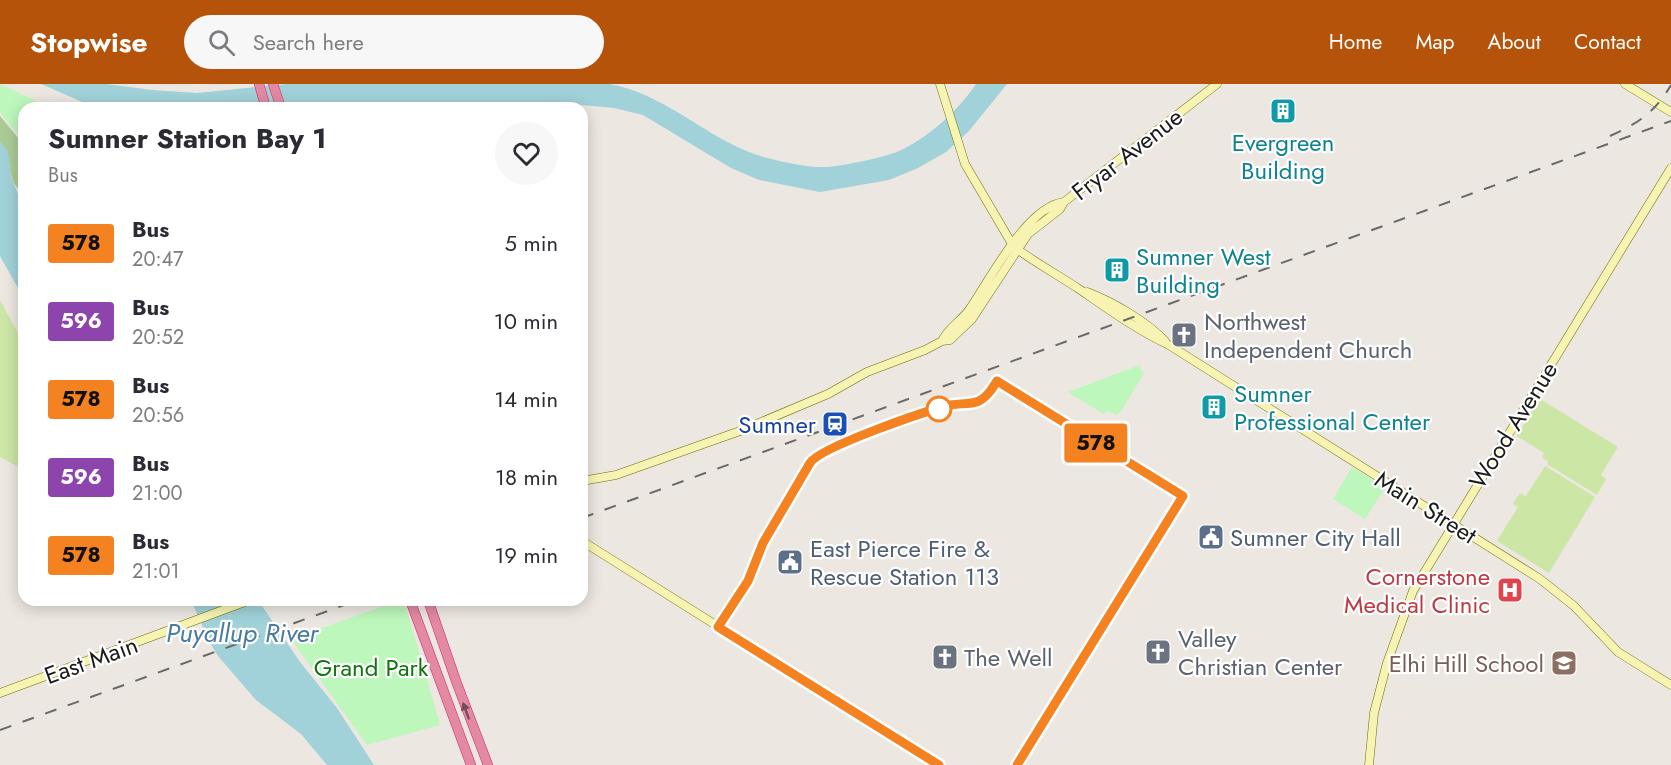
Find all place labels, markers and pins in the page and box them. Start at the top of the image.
building icon: Evergreen Building [1268,96,1298,126]
place label: Evergreen Building [1232,125,1334,188]
place label: Sumner West Building [1136,239,1271,302]
building icon: Sumner West Building [1102,255,1132,285]
place label: Northwest Independent Church [1204,304,1412,367]
church icon: Northwest Independent Church [1169,320,1199,350]
place label: Sumner Professional Center [1234,376,1431,439]
building icon: Sumner Professional Center [1199,392,1229,422]
unlabelled marker [926,396,952,422]
place label: Sumner [738,407,817,442]
station icon: Sumner [820,409,850,439]
place label: Sumner City Hall [1230,520,1401,555]
public building icon: Sumner City Hall [1196,522,1226,552]
place label: East Pierce Fire & Rescue Station 113 [810,531,999,594]
public building icon: East Pierce Fire & Rescue Station 113 [775,547,805,577]
place label: Cornerstone Medical Clinic [1344,559,1490,622]
hospital icon: Cornerstone Medical Clinic [1495,575,1525,605]
place label: Valley Christian Center [1178,621,1343,684]
church icon: Valley Christian Center [1143,637,1173,667]
place label: The Well [964,640,1053,675]
church icon: The Well [930,642,960,672]
place label: Elhi Hill School [1389,646,1544,681]
school or university icon: Elhi Hill School [1549,648,1579,678]

